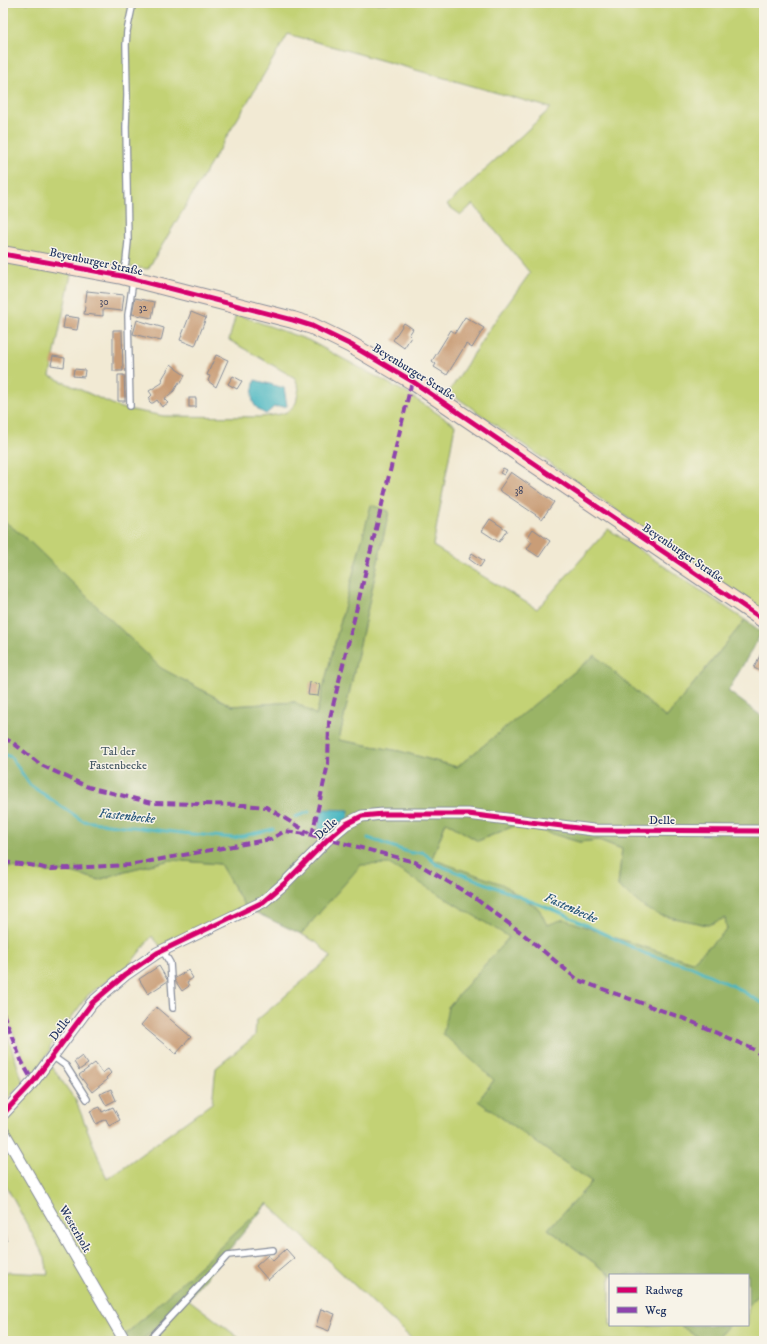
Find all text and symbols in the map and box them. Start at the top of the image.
street label: Beyenburger Straße [48,245,144,279]
house number: 30 [99,296,109,308]
house number: 32 [139,302,147,314]
street label: Beyenburger Straße [370,340,458,404]
house number: 38 [515,485,523,497]
street label: Beyenburger Straße [639,520,727,586]
park label: Tal der Fastenbecke [89,744,147,773]
water label: Fastenbecke [98,805,157,827]
street label: Delle [649,813,675,828]
street label: Delle [311,815,341,843]
water label: Fastenbecke [542,889,601,927]
street label: Delle [46,1014,74,1044]
street label: Westerholt [55,1202,95,1255]
legend [609,1274,749,1326]
text: Radweg [645,1283,683,1298]
text: Weg [644,1303,666,1318]

